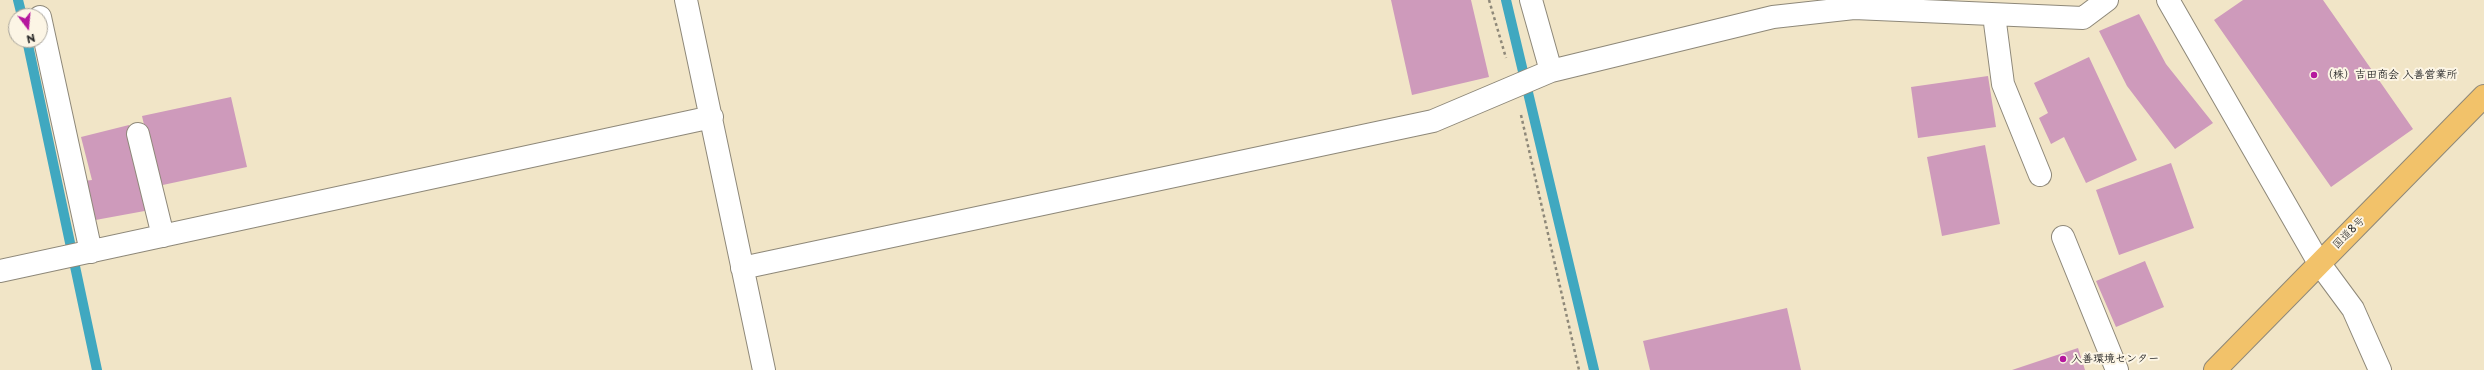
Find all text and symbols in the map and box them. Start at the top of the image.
north arrow [8,8,48,48]
text: N [25,30,38,48]
place label: （株）吉田商会 入善営業所 [2322,68,2458,82]
marker: （株）吉田商会 入善営業所 [2309,70,2319,80]
street label: 国道8号 [2330,214,2368,252]
place label: 入善環境センター [2071,352,2159,366]
marker: 入善環境センター [2058,354,2068,364]

